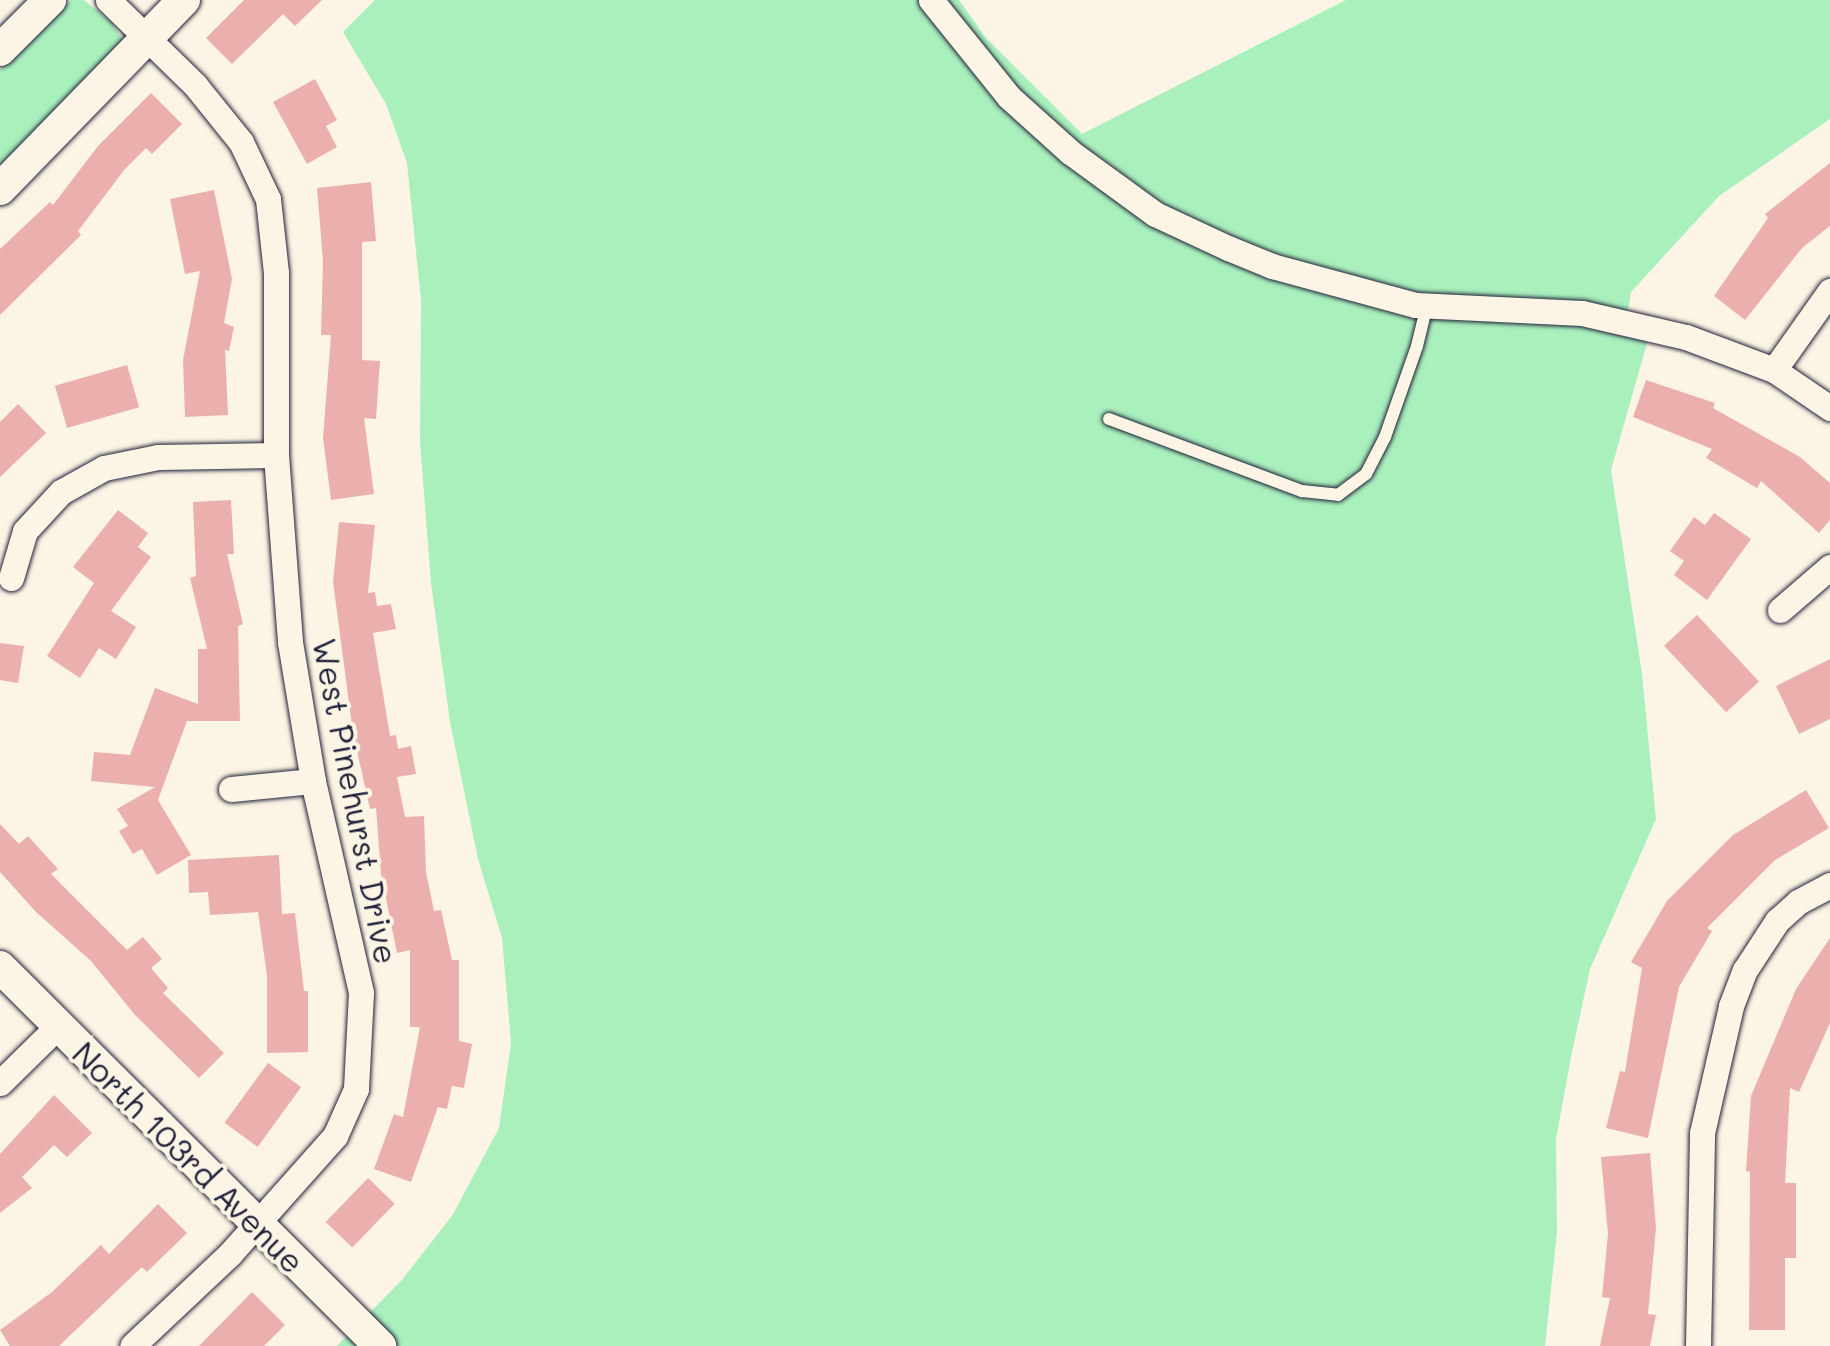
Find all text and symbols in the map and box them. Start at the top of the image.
street label: West Pinehurst Drive [306,635,406,967]
street label: North 103rd Avenue [65,1033,313,1281]

